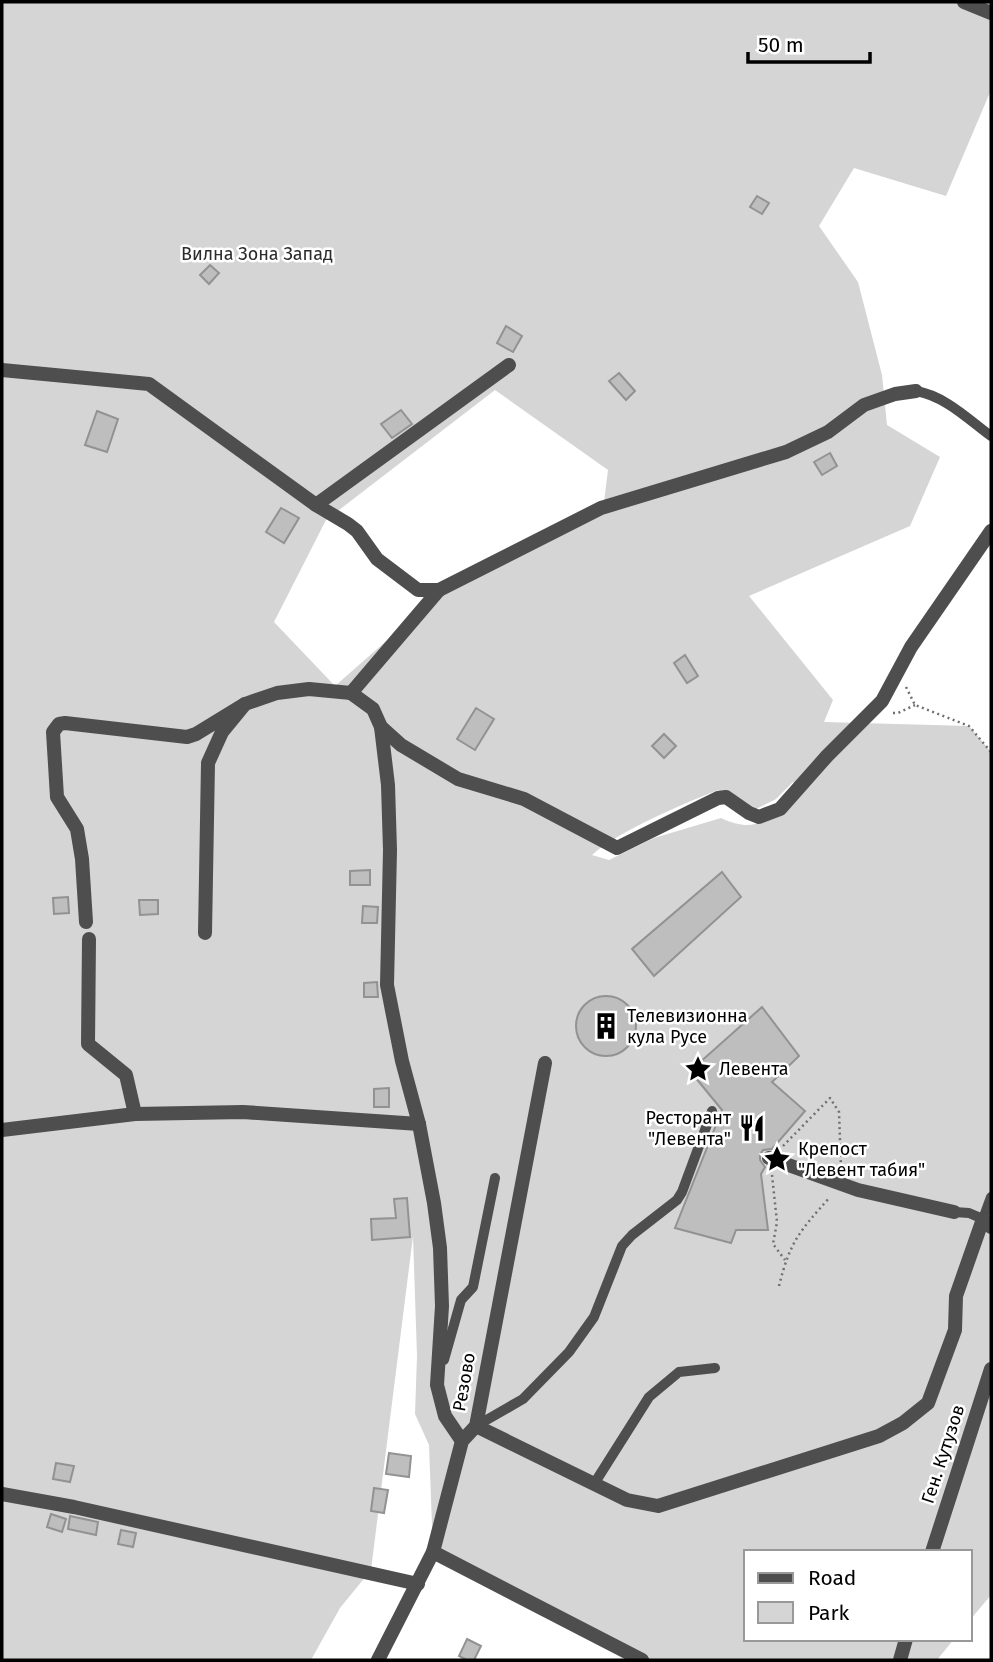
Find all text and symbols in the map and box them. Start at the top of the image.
scale bar [748,21,870,65]
text: 50 m [758,32,804,58]
park label: Вилна Зона Запад [181,243,333,265]
place label: Телевизионна кула Русе [627,1005,748,1048]
building icon: Телевизионна кула Русе [591,1011,621,1041]
place icon: Левента [683,1054,713,1084]
place label: Левента [719,1058,788,1080]
place label: Ресторант "Левента" [645,1107,732,1150]
restaurant icon: Ресторант "Левента" [737,1113,767,1143]
place label: Крепост "Левент табия" [798,1138,925,1181]
place icon: Крепост "Левент табия" [762,1144,792,1174]
street label: Резово [448,1351,480,1413]
street label: Ген. Кутузов [917,1402,969,1506]
legend [744,1550,972,1641]
text: Road [808,1565,856,1591]
text: Park [808,1600,850,1626]

